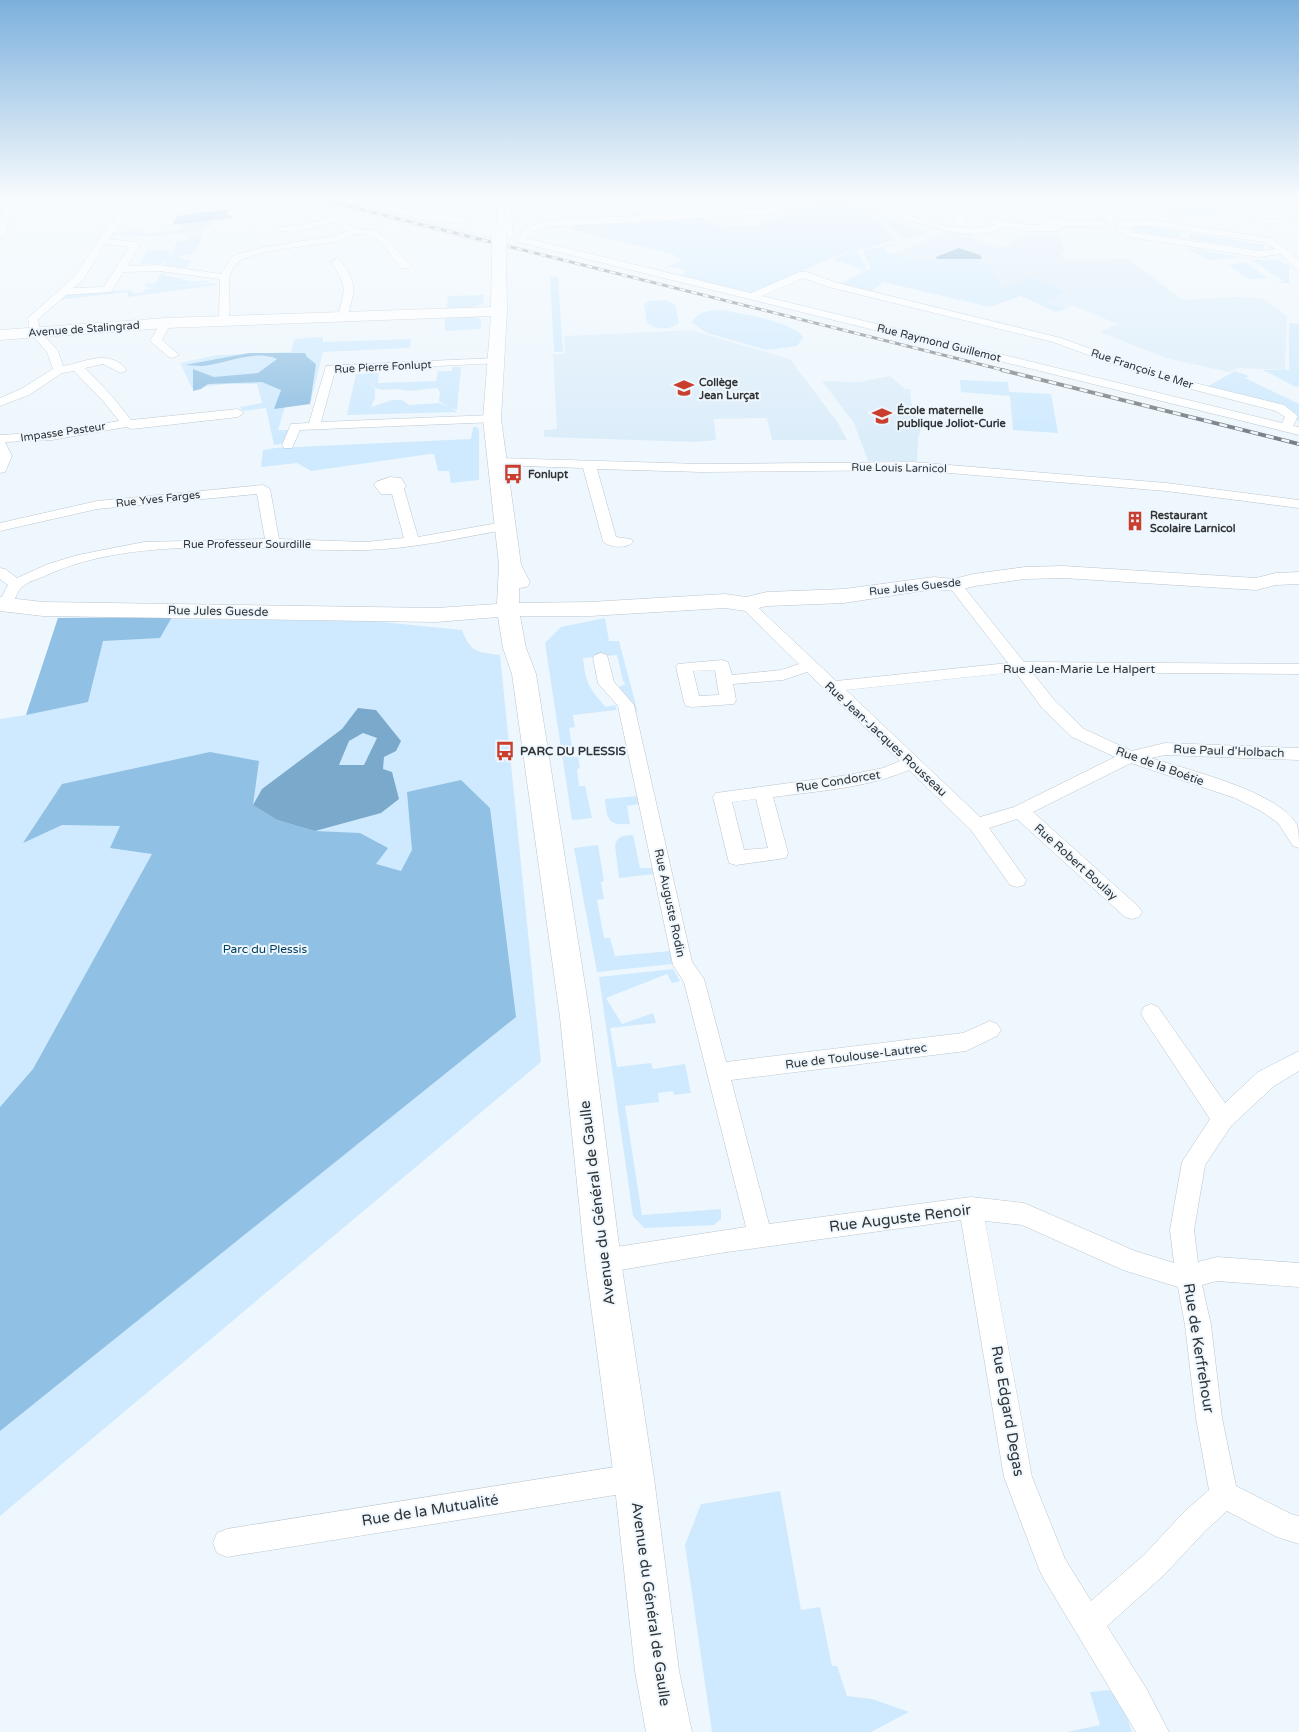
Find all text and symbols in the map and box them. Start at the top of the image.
street label: Avenue de Stalingrad [28,319,140,339]
street label: Rue Raymond Guillemot [876,321,1002,365]
street label: Rue François Le Mer [1089,346,1196,392]
street label: Rue Pierre Fonlupt [334,358,432,376]
place label: Collège Jean Lurçat [698,376,760,403]
school or university icon: Collège Jean Lurçat [673,377,695,399]
place label: École maternelle publique Joliot-Curie [897,403,1007,431]
school or university icon: École maternelle publique Joliot-Curie [871,405,893,427]
street label: Impasse Pasteur [20,419,107,444]
street label: Rue Louis Larnicol [851,461,947,475]
bus stop icon: Fonlupt [502,463,524,485]
place label: Fonlupt [528,468,569,482]
street label: Rue Yves Farges [115,488,201,510]
place label: Restaurant Scolaire Larnicol [1150,509,1236,535]
building icon: Restaurant Scolaire Larnicol [1124,510,1146,532]
street label: Rue Professeur Sourdille [183,538,311,551]
street label: Rue Jules Guesde [868,576,962,598]
street label: Rue Jules Guesde [168,603,269,619]
street label: Rue Jean-Marie Le Halpert [1003,662,1155,676]
street label: Rue Jean-Jacques Rousseau [822,679,950,799]
bus stop icon: PARC DU PLESSIS [494,740,516,762]
street label: Rue Paul d'Holbach [1173,742,1285,760]
place label: PARC DU PLESSIS [520,744,627,758]
street label: Rue de la Boétie [1114,744,1206,789]
street label: Rue Condorcet [795,767,882,795]
street label: Rue Robert Boulay [1031,821,1121,903]
street label: Rue Auguste Rodin [652,847,688,959]
park label: Parc du Plessis [223,942,307,956]
street label: Rue de Toulouse-Lautrec [784,1040,928,1072]
street label: Avenue du Général de Gaulle [576,1100,618,1306]
street label: Rue Auguste Renoir [828,1200,972,1236]
street label: Rue de Kerfrehour [1180,1282,1218,1414]
street label: Rue Edgard Degas [988,1344,1028,1478]
street label: Rue de la Mutualité [360,1490,500,1530]
street label: Avenue du Général de Gaulle [628,1501,674,1707]

